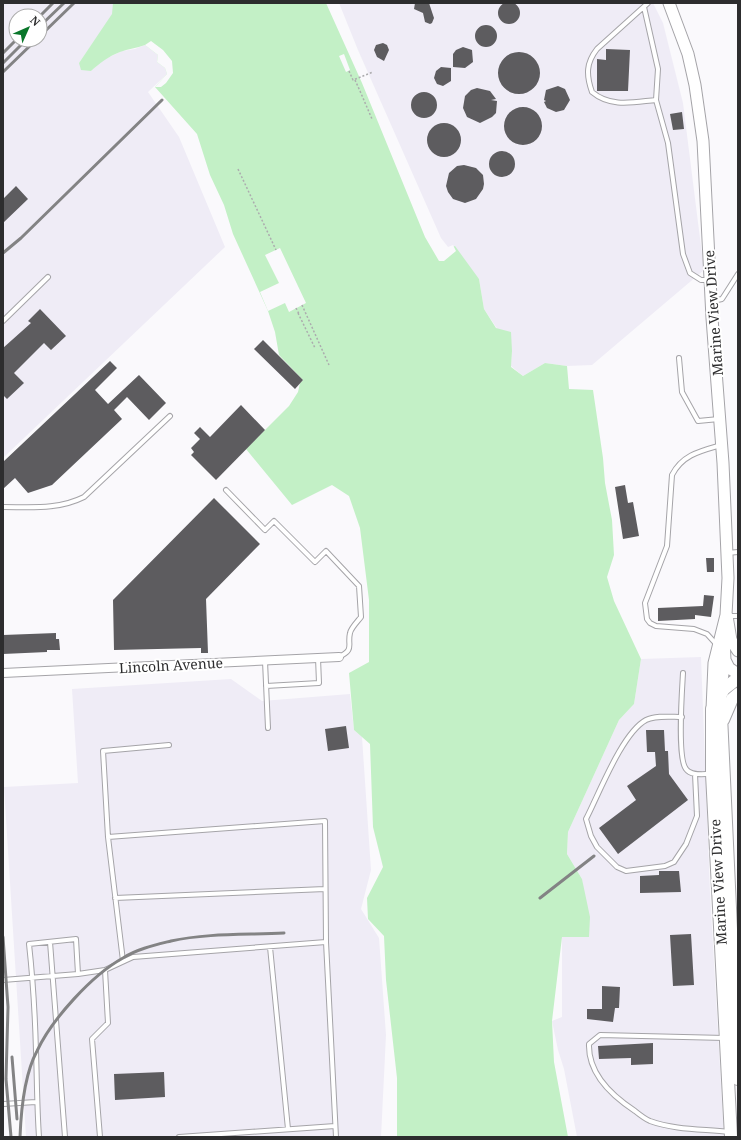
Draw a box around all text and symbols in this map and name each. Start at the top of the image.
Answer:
north arrow [8,8,48,48]
text: N [27,12,44,29]
street label: Marine View Drive [699,249,727,377]
street label: Lincoln Avenue [118,653,224,677]
street label: Marine View Drive [705,818,731,946]

